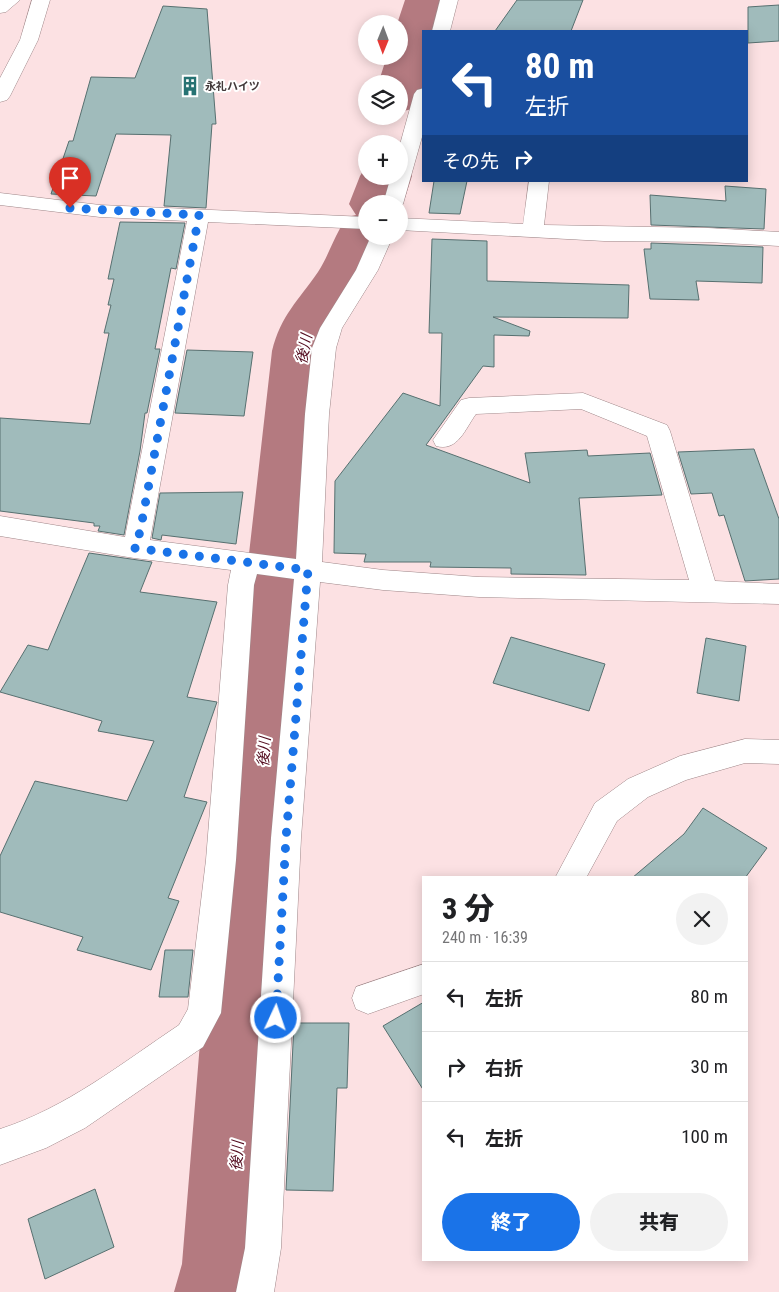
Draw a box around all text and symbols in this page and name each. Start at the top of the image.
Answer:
north arrow [358,15,408,65]
map controls [358,15,408,245]
text: 80 m [525,46,594,87]
icon: left [442,50,507,115]
building icon: 永礼ハイツ [179,75,201,97]
button: layers [358,75,408,125]
place label: 永礼ハイツ [205,80,260,93]
text: 左折 [525,94,569,119]
button: + [358,135,408,185]
icon: right [509,145,537,173]
text: その先 [442,150,499,173]
pin [49,157,91,208]
icon: arrive [56,164,84,192]
button: − [358,195,408,245]
water label: 後川 [292,331,316,365]
water label: 後川 [254,734,274,768]
text: 3 分 [442,891,494,926]
button: close [676,893,728,945]
text: 240 m · 16:39 [442,928,528,947]
icon: left [442,983,470,1011]
text: 80 m [691,985,728,1008]
text: 左折 [485,987,523,1010]
position arrow [249,991,301,1043]
icon: right [442,1053,470,1081]
text: 30 m [691,1055,728,1078]
text: 右折 [485,1057,523,1080]
icon: left [442,1123,470,1151]
text: 100 m [681,1125,728,1148]
text: 左折 [485,1127,523,1150]
water label: 後川 [227,1138,247,1172]
button: 終了 [442,1193,580,1251]
button: 共有 [590,1193,728,1251]

